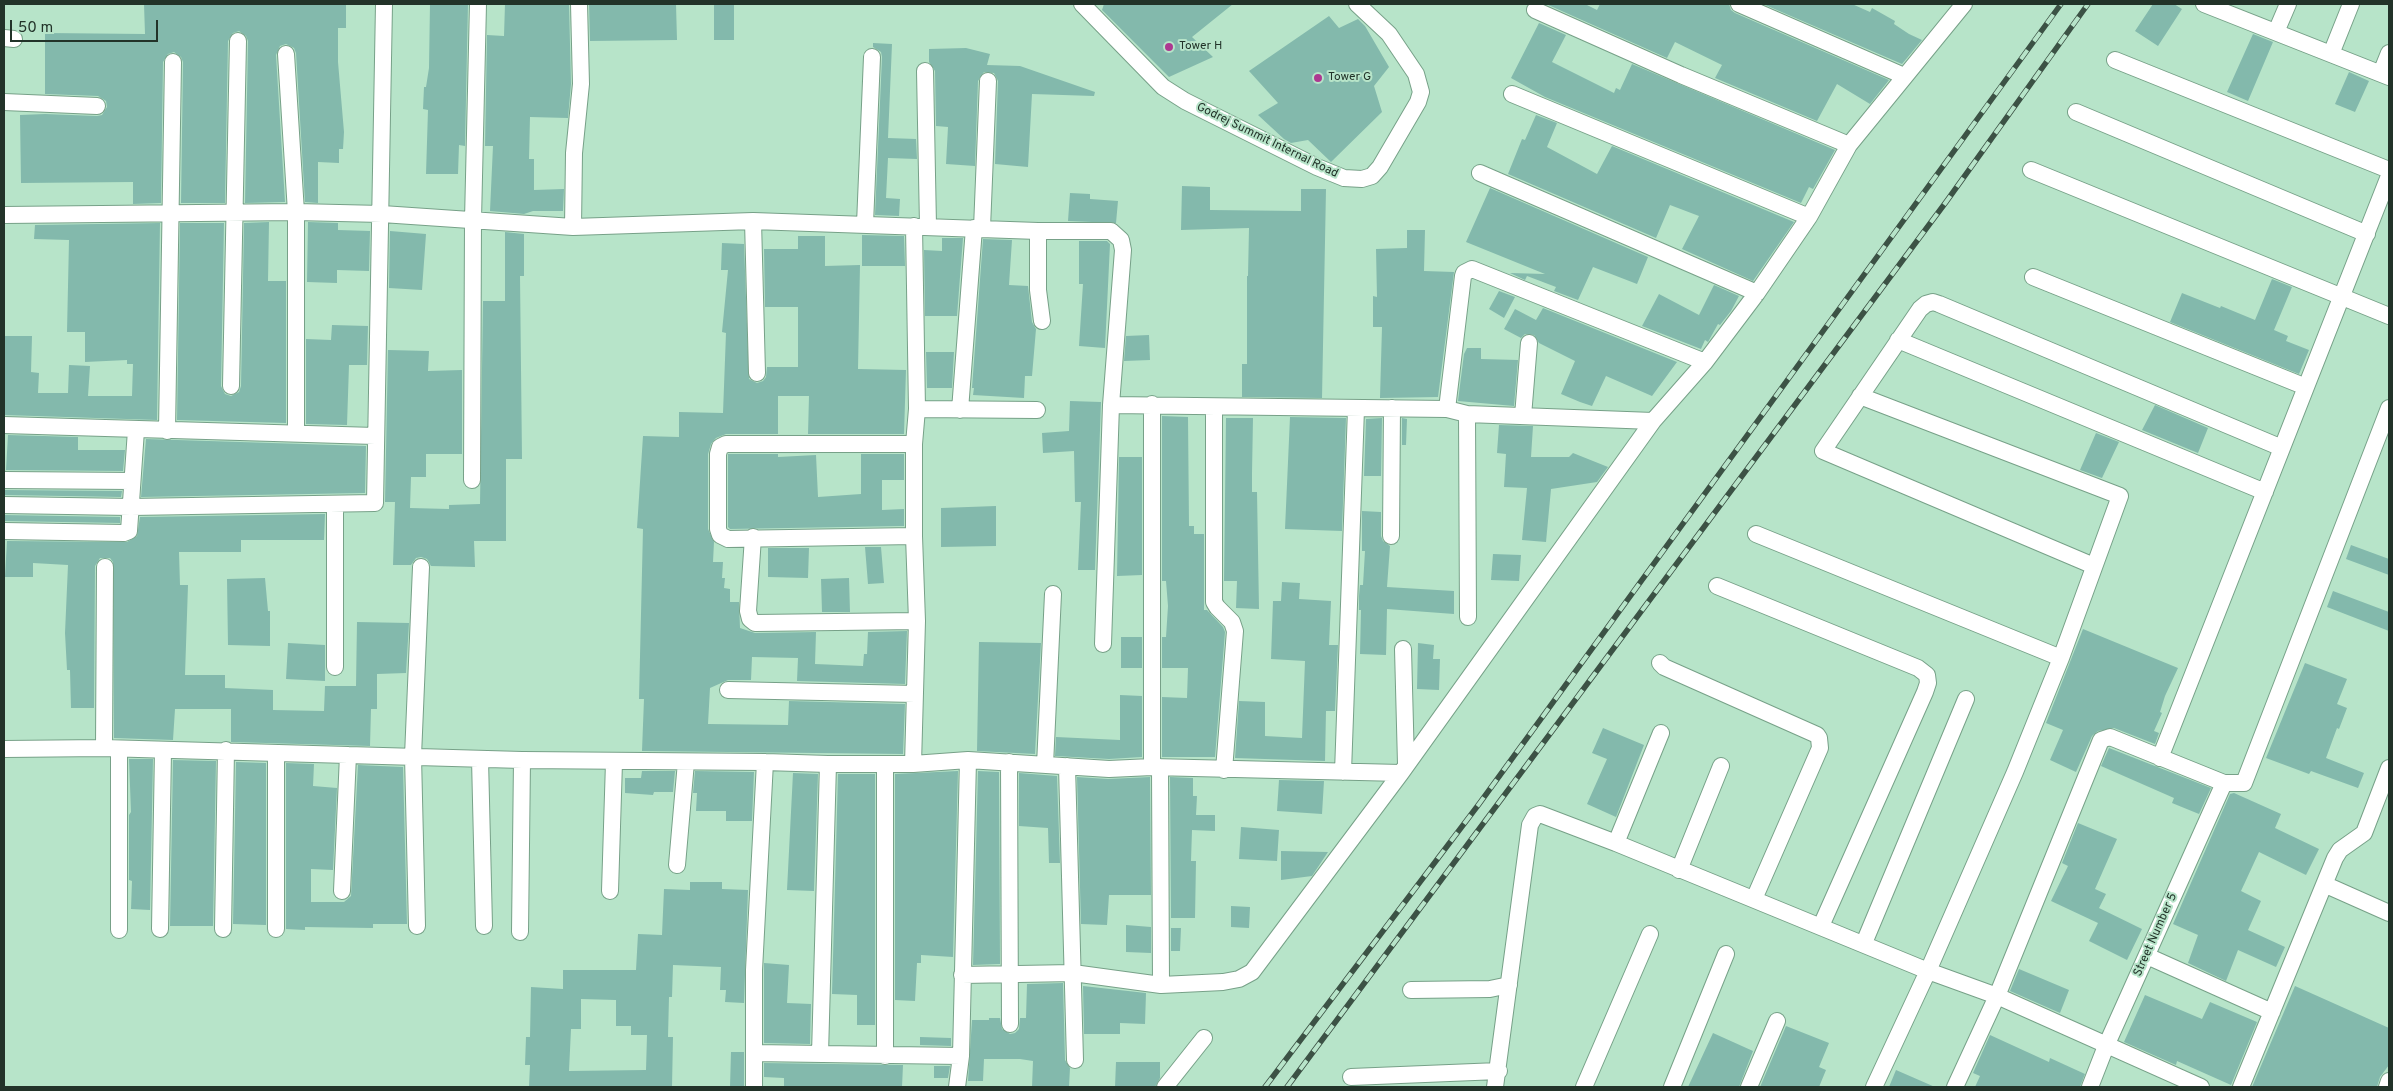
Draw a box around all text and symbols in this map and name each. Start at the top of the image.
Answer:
scale bar [12,10,160,42]
text: 50 m [18,19,53,38]
place label: Tower H [1179,40,1222,54]
marker: Tower H [1163,41,1175,53]
place label: Tower G [1328,71,1371,85]
marker: Tower G [1312,72,1324,84]
street label: Godrej Summit Internal Road [1194,100,1340,182]
street label: Street Number 5 [2131,891,2181,979]

